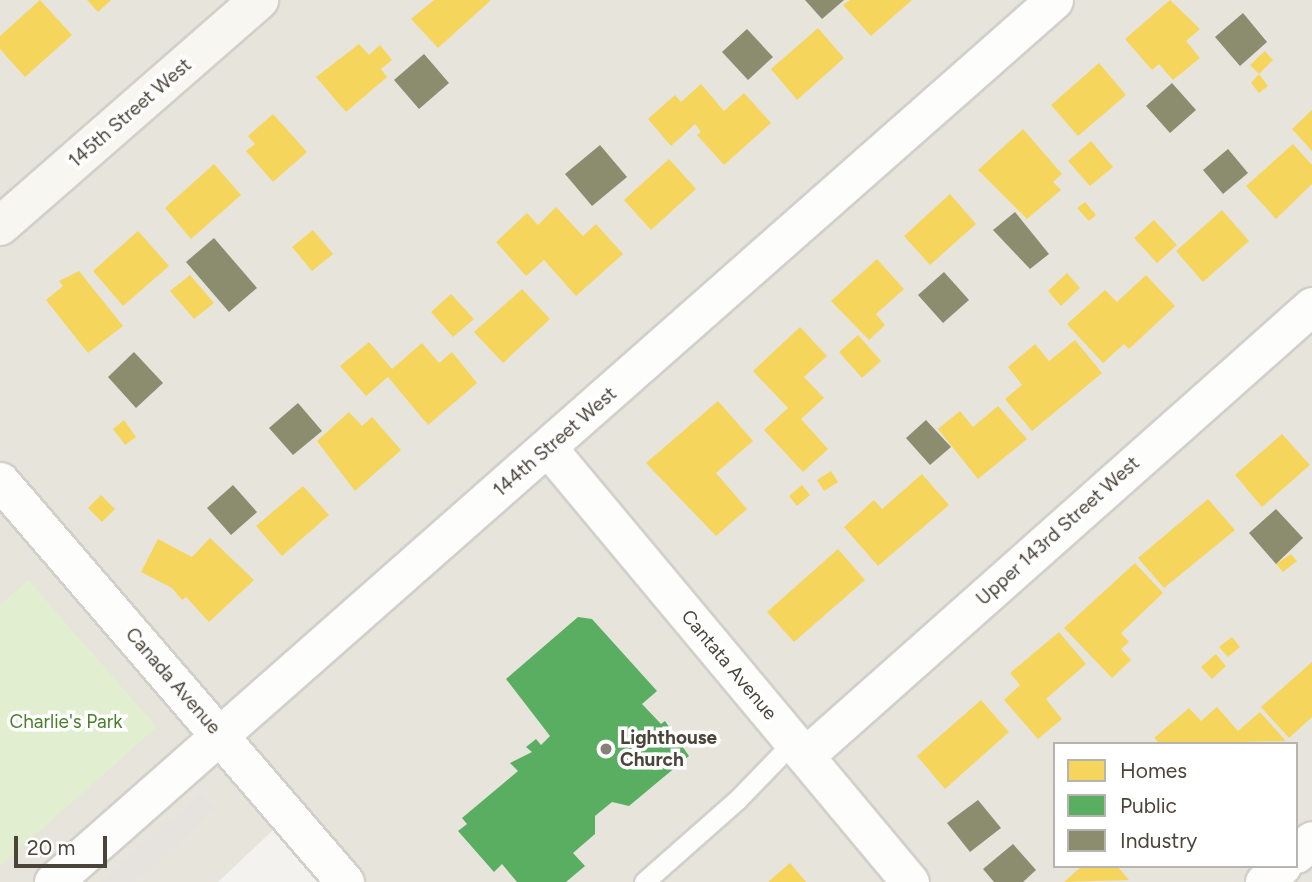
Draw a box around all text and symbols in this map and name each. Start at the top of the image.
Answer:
street label: 145th Street West [64,54,196,172]
street label: 144th Street West [489,382,621,502]
street label: Upper 143rd Street West [972,452,1144,610]
street label: Cantata Avenue [676,605,782,725]
street label: Canada Avenue [121,623,225,739]
park label: Charlie's Park [10,711,122,733]
place label: Lighthouse Church [620,727,717,771]
marker: Lighthouse Church [598,741,614,757]
legend [1053,742,1298,868]
text: Homes [1120,758,1187,783]
text: Public [1120,793,1177,818]
scale bar [18,822,110,866]
text: Industry [1120,828,1197,853]
text: 20 m [27,835,75,860]

